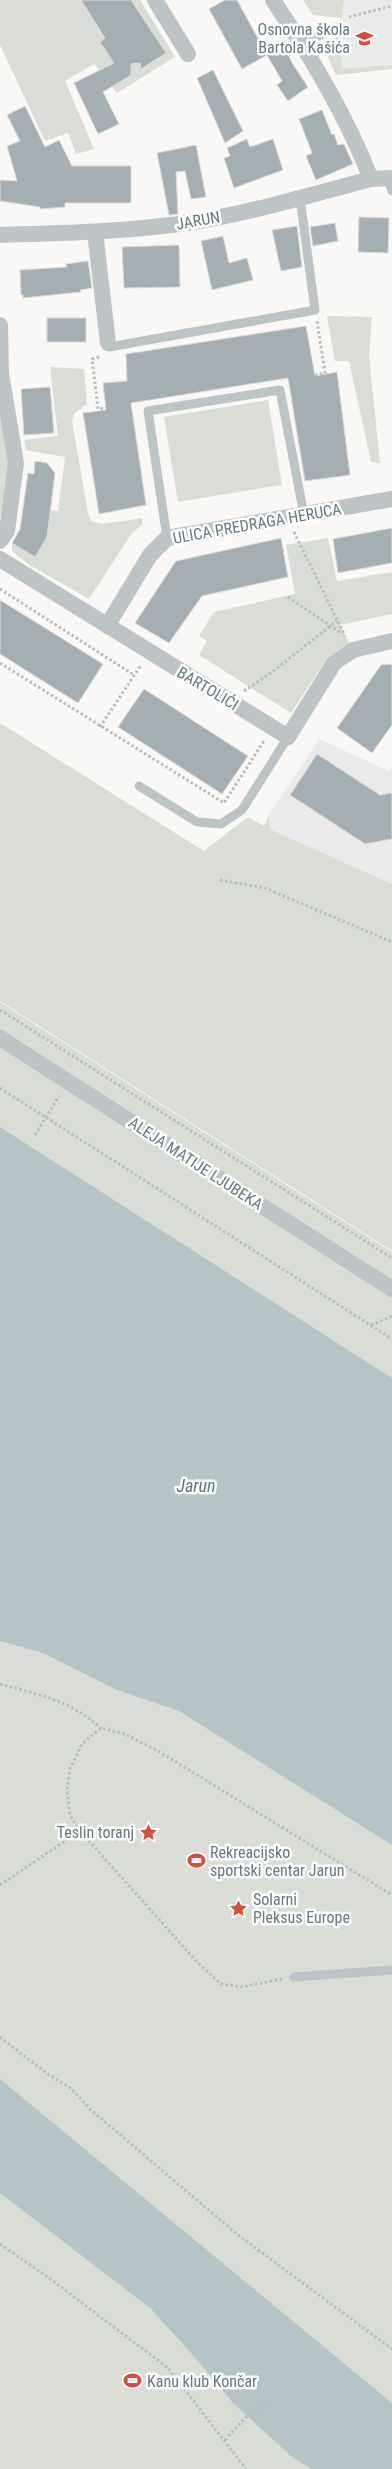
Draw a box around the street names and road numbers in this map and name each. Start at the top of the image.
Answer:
street label: JARUN [175,207,221,234]
street label: ULICA PREDRAGA HERUCA [171,499,343,548]
street label: BARTOLIĆI [174,662,242,714]
street label: ALEJA MATIJE LJUBEKA [125,1113,266,1214]

